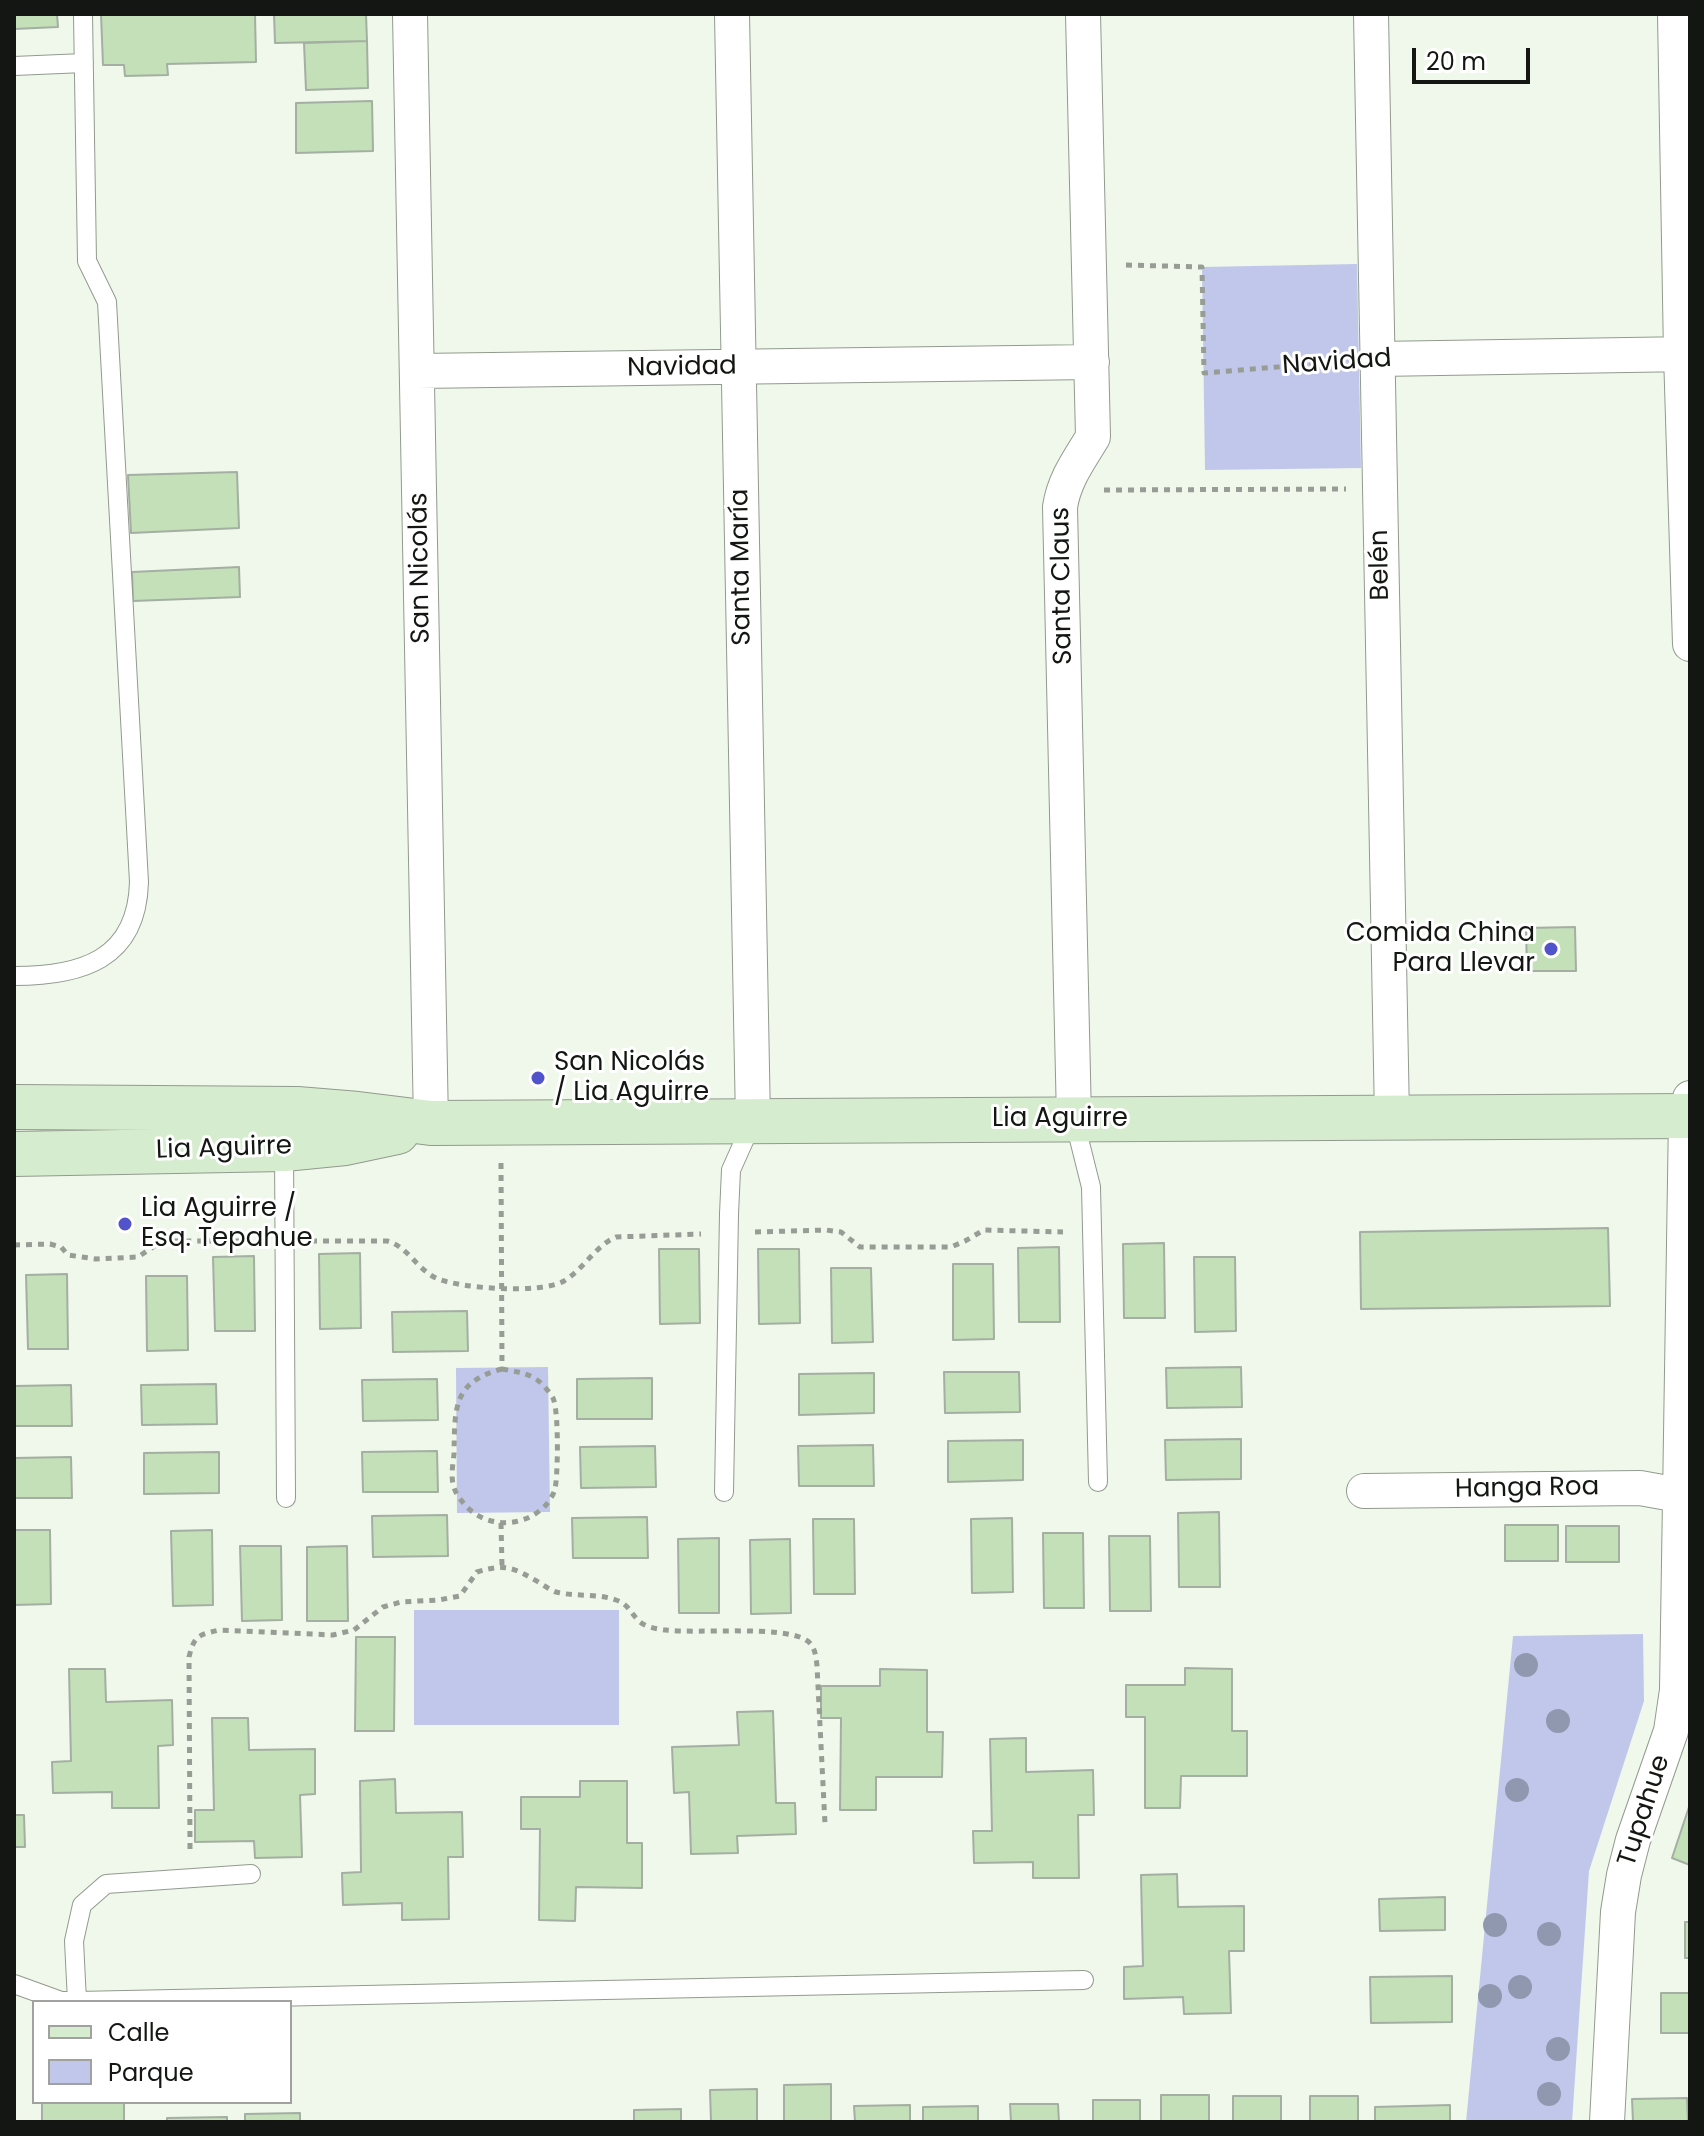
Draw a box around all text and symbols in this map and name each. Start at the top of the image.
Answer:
scale bar [1416,32,1534,82]
text: 20 m [1426,45,1486,78]
street label: Navidad [1281,344,1393,382]
street label: Navidad [627,351,737,385]
street label: Santa María [725,488,759,646]
street label: San Nicolás [404,492,438,644]
street label: Santa Claus [1046,507,1080,665]
street label: Belén [1365,529,1397,601]
place label: Comida China Para Llevar [1346,918,1535,980]
marker: Comida China Para Llevar [1542,940,1560,958]
place label: San Nicolás / Lia Aguirre [554,1047,709,1108]
marker: San Nicolás / Lia Aguirre [529,1069,547,1087]
street label: Lia Aguirre [992,1103,1128,1135]
street label: Lia Aguirre [156,1131,292,1167]
place label: Lia Aguirre / Esq. Tepahue [141,1193,313,1254]
marker: Lia Aguirre / Esq. Tepahue [116,1215,134,1233]
street label: Hanga Roa [1455,1472,1599,1506]
street label: Tupahue [1612,1751,1678,1871]
legend [32,2000,292,2104]
text: Calle [108,2016,169,2049]
text: Parque [108,2056,194,2089]

